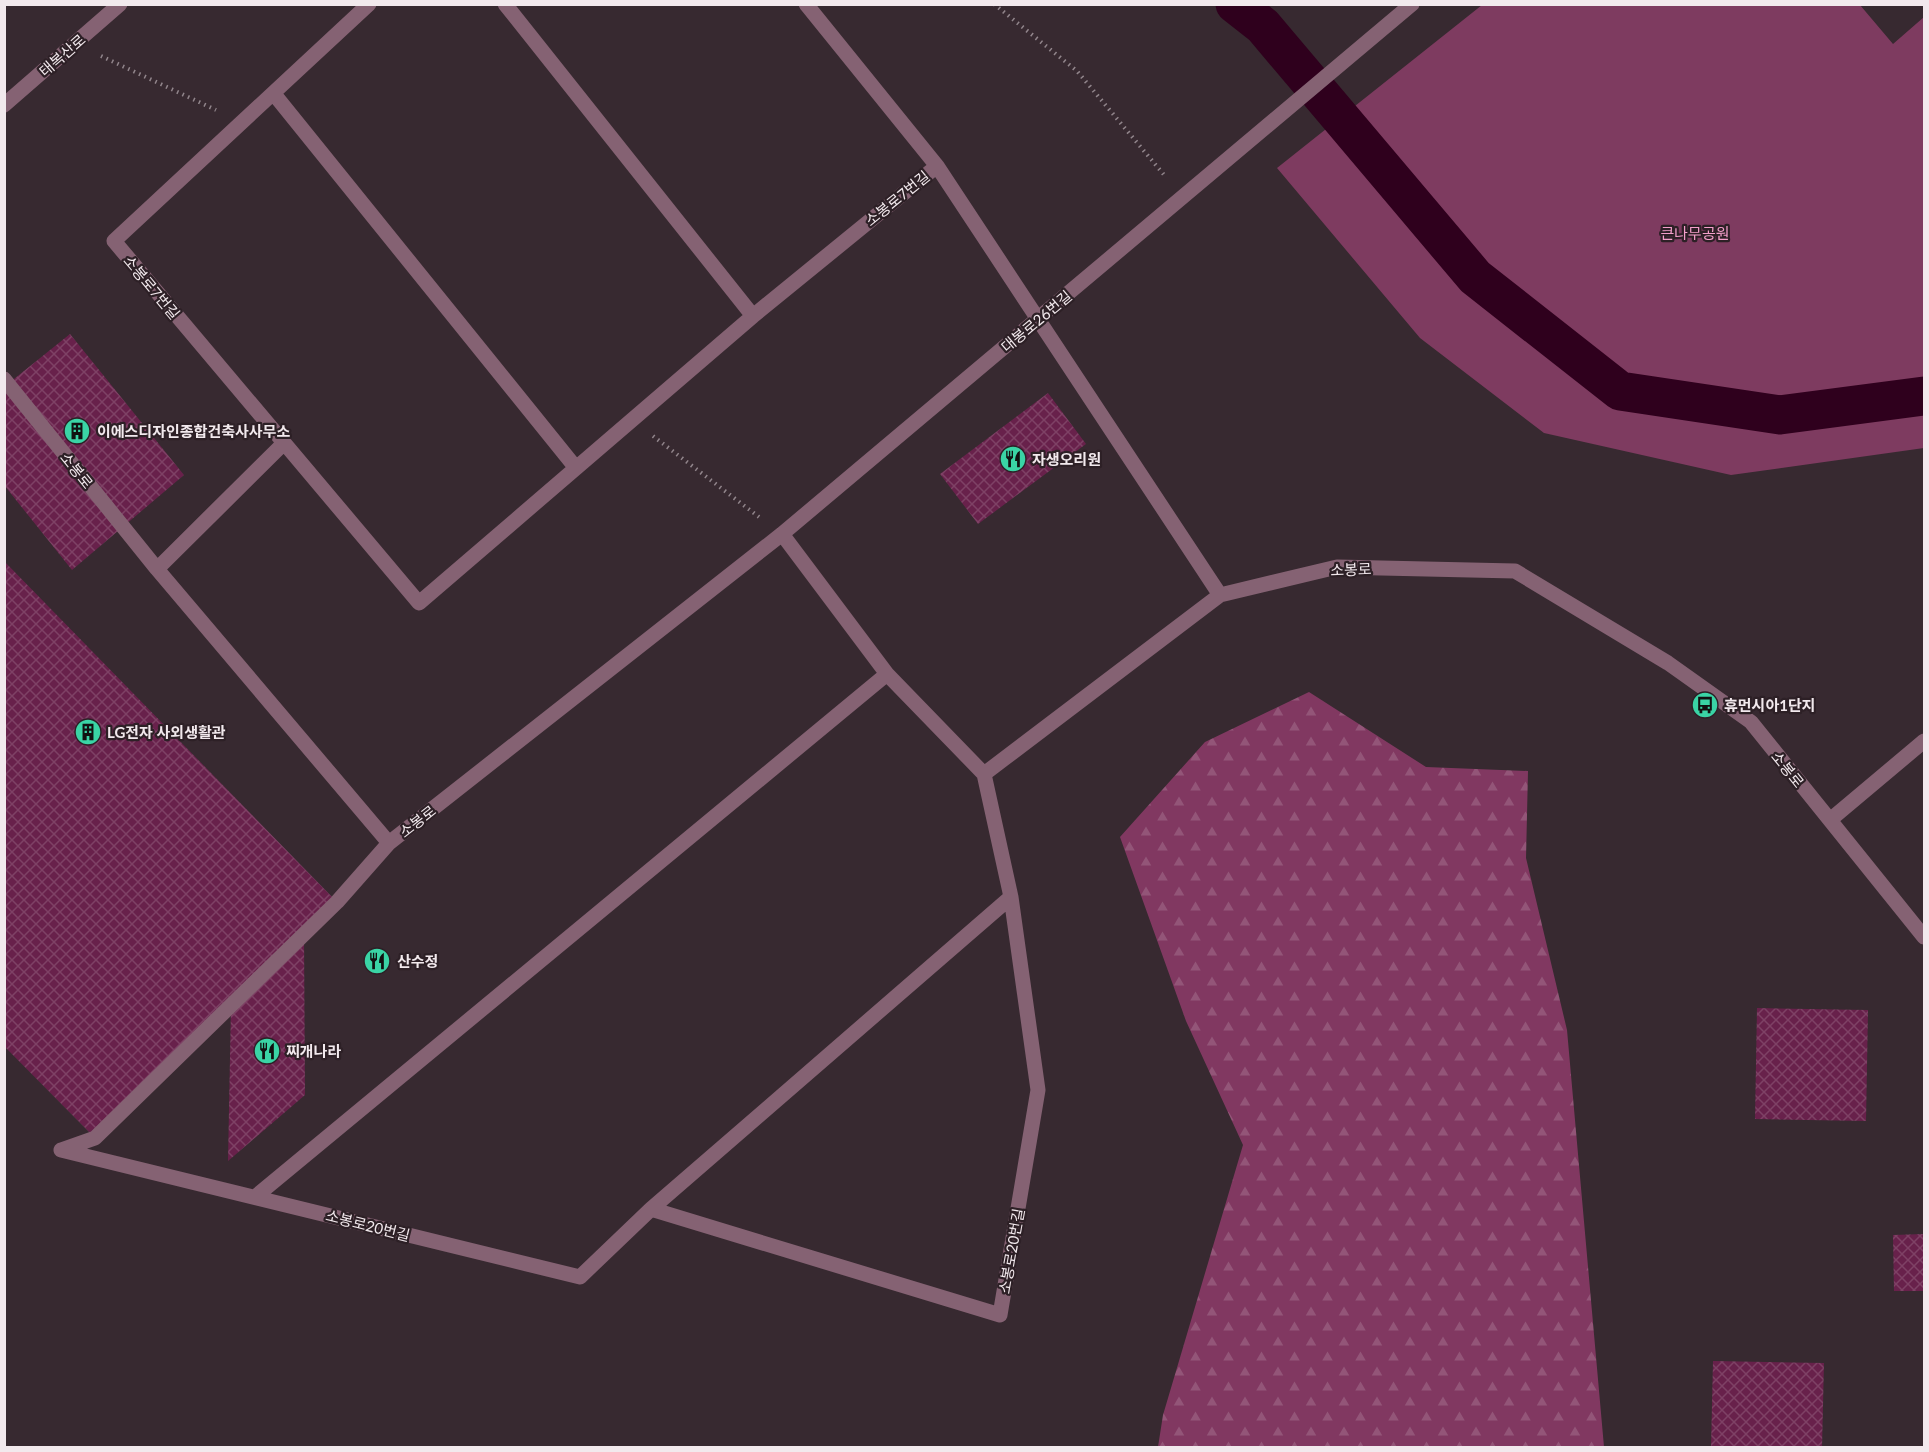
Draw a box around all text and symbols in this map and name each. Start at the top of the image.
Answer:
street label: 태복산로 [35,30,89,80]
street label: 소봉로7번길 [861,167,933,229]
park label: 큰나무공원 [1660,224,1730,242]
street label: 소봉로7번길 [120,251,184,323]
street label: 대봉로26번길 [997,286,1075,356]
building icon: 이에스디자인종합건축사사무소 [62,416,92,446]
place label: 이에스디자인종합건축사사무소 [97,422,290,440]
restaurant icon: 자생오리원 [998,444,1028,474]
street label: 소봉로 [57,448,97,492]
place label: 자생오리원 [1032,450,1101,468]
street label: 소봉로 [1330,559,1372,579]
bus stop icon: 휴먼시아1단지 [1690,690,1720,720]
place label: 휴먼시아1단지 [1724,696,1816,714]
building icon: LG전자 사외생활관 [73,717,103,747]
place label: LG전자 사외생활관 [107,723,226,741]
street label: 소봉로 [1768,747,1808,791]
street label: 소봉로 [395,801,439,841]
restaurant icon: 산수정 [362,946,392,976]
place label: 산수정 [397,952,438,970]
restaurant icon: 찌개나라 [252,1036,282,1066]
place label: 찌개나라 [286,1042,341,1060]
street label: 소봉로20번길 [324,1206,412,1244]
street label: 소봉로20번길 [995,1207,1027,1295]

